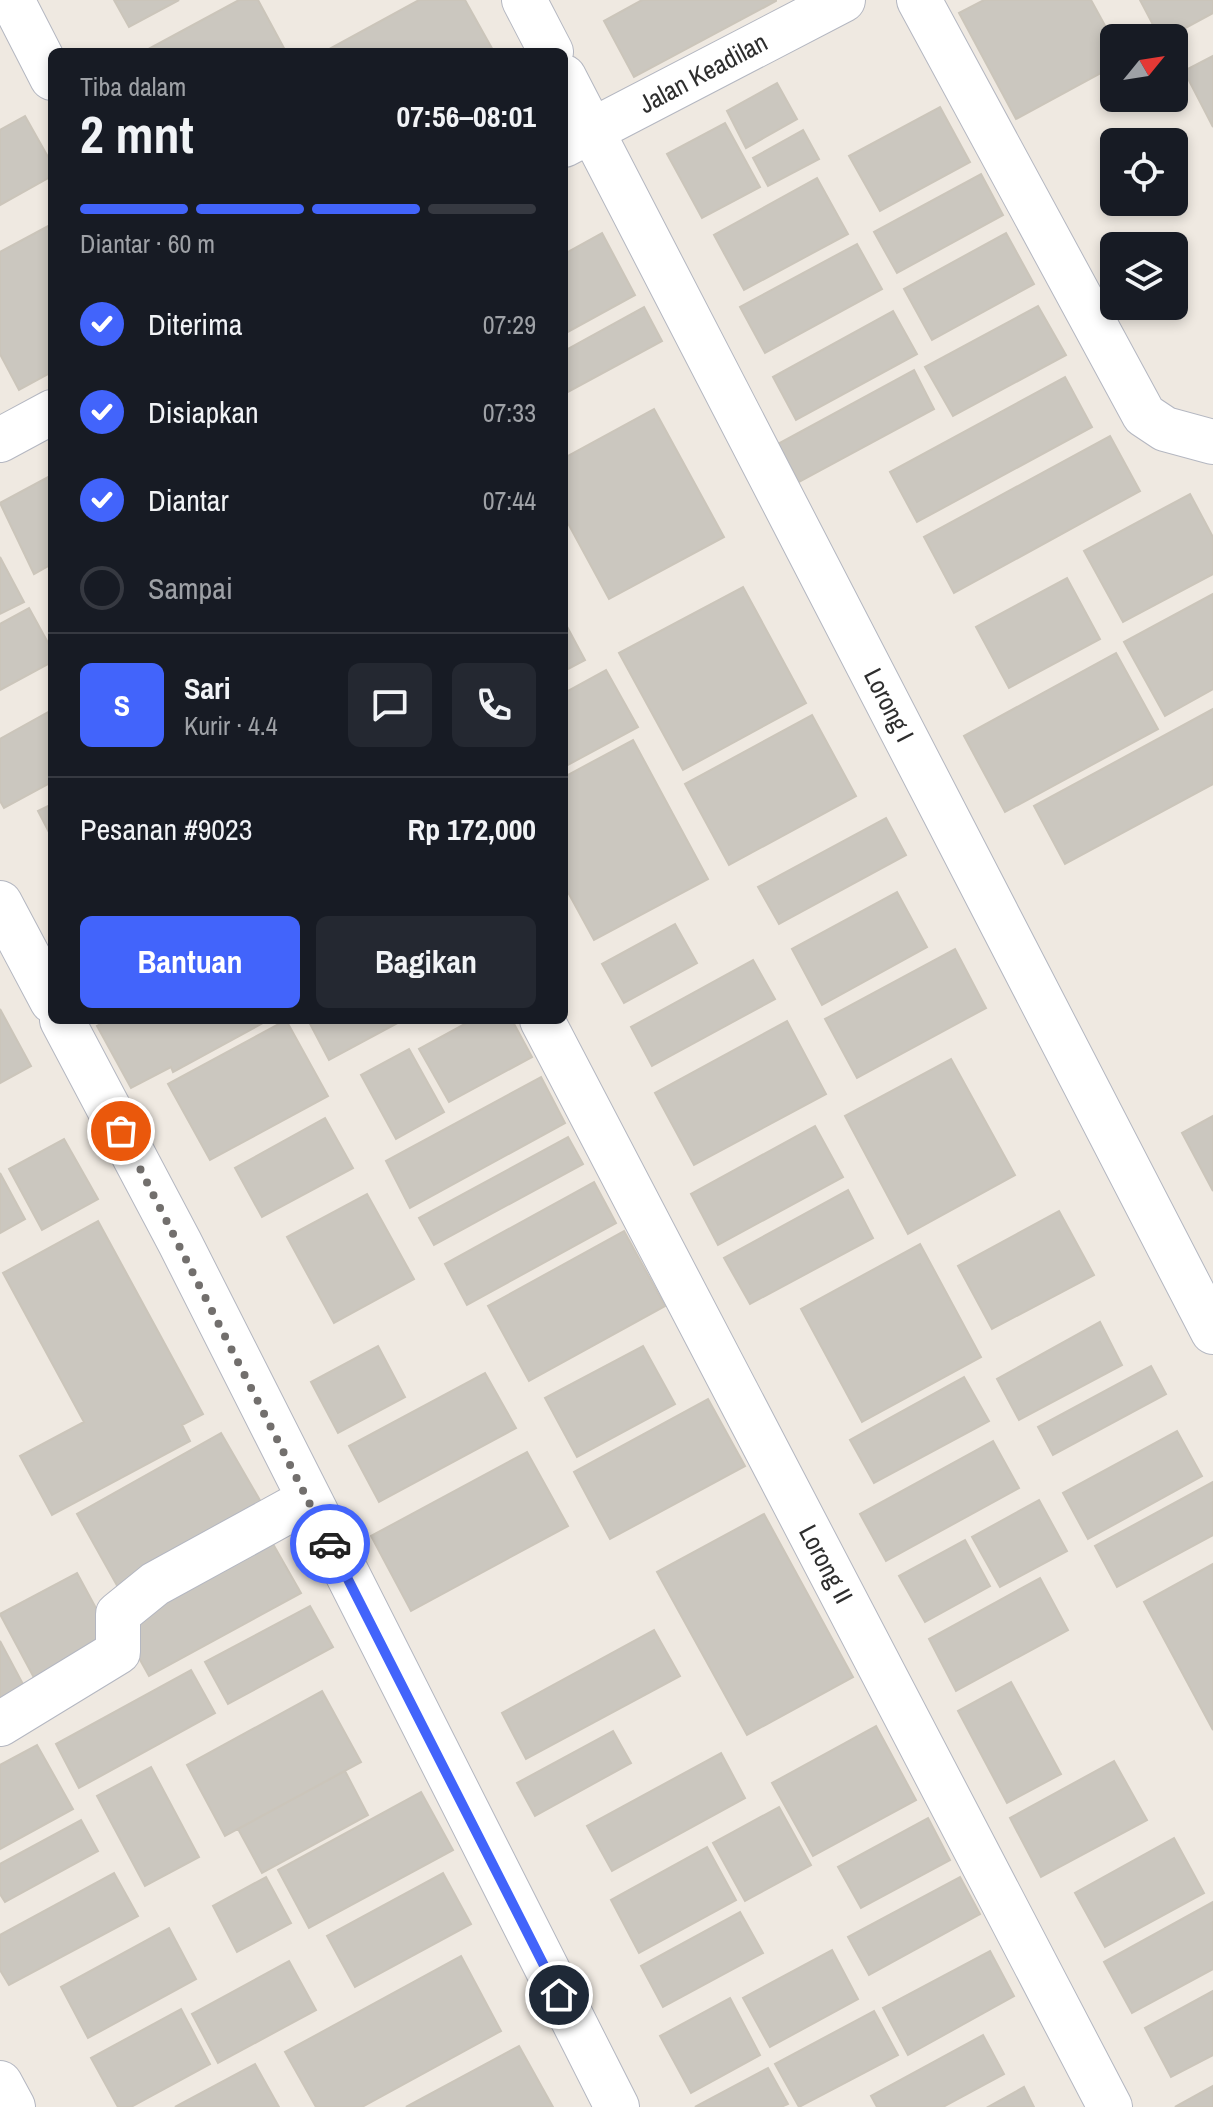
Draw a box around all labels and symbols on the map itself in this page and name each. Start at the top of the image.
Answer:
street label: Jalan Keadilan [632,24,773,121]
north arrow [1100,24,1188,112]
street label: Lorong I [856,662,923,748]
pin [87,1097,155,1165]
courier [290,1504,370,1584]
street label: Lorong II [791,1518,862,1609]
pin [525,1961,593,2029]

